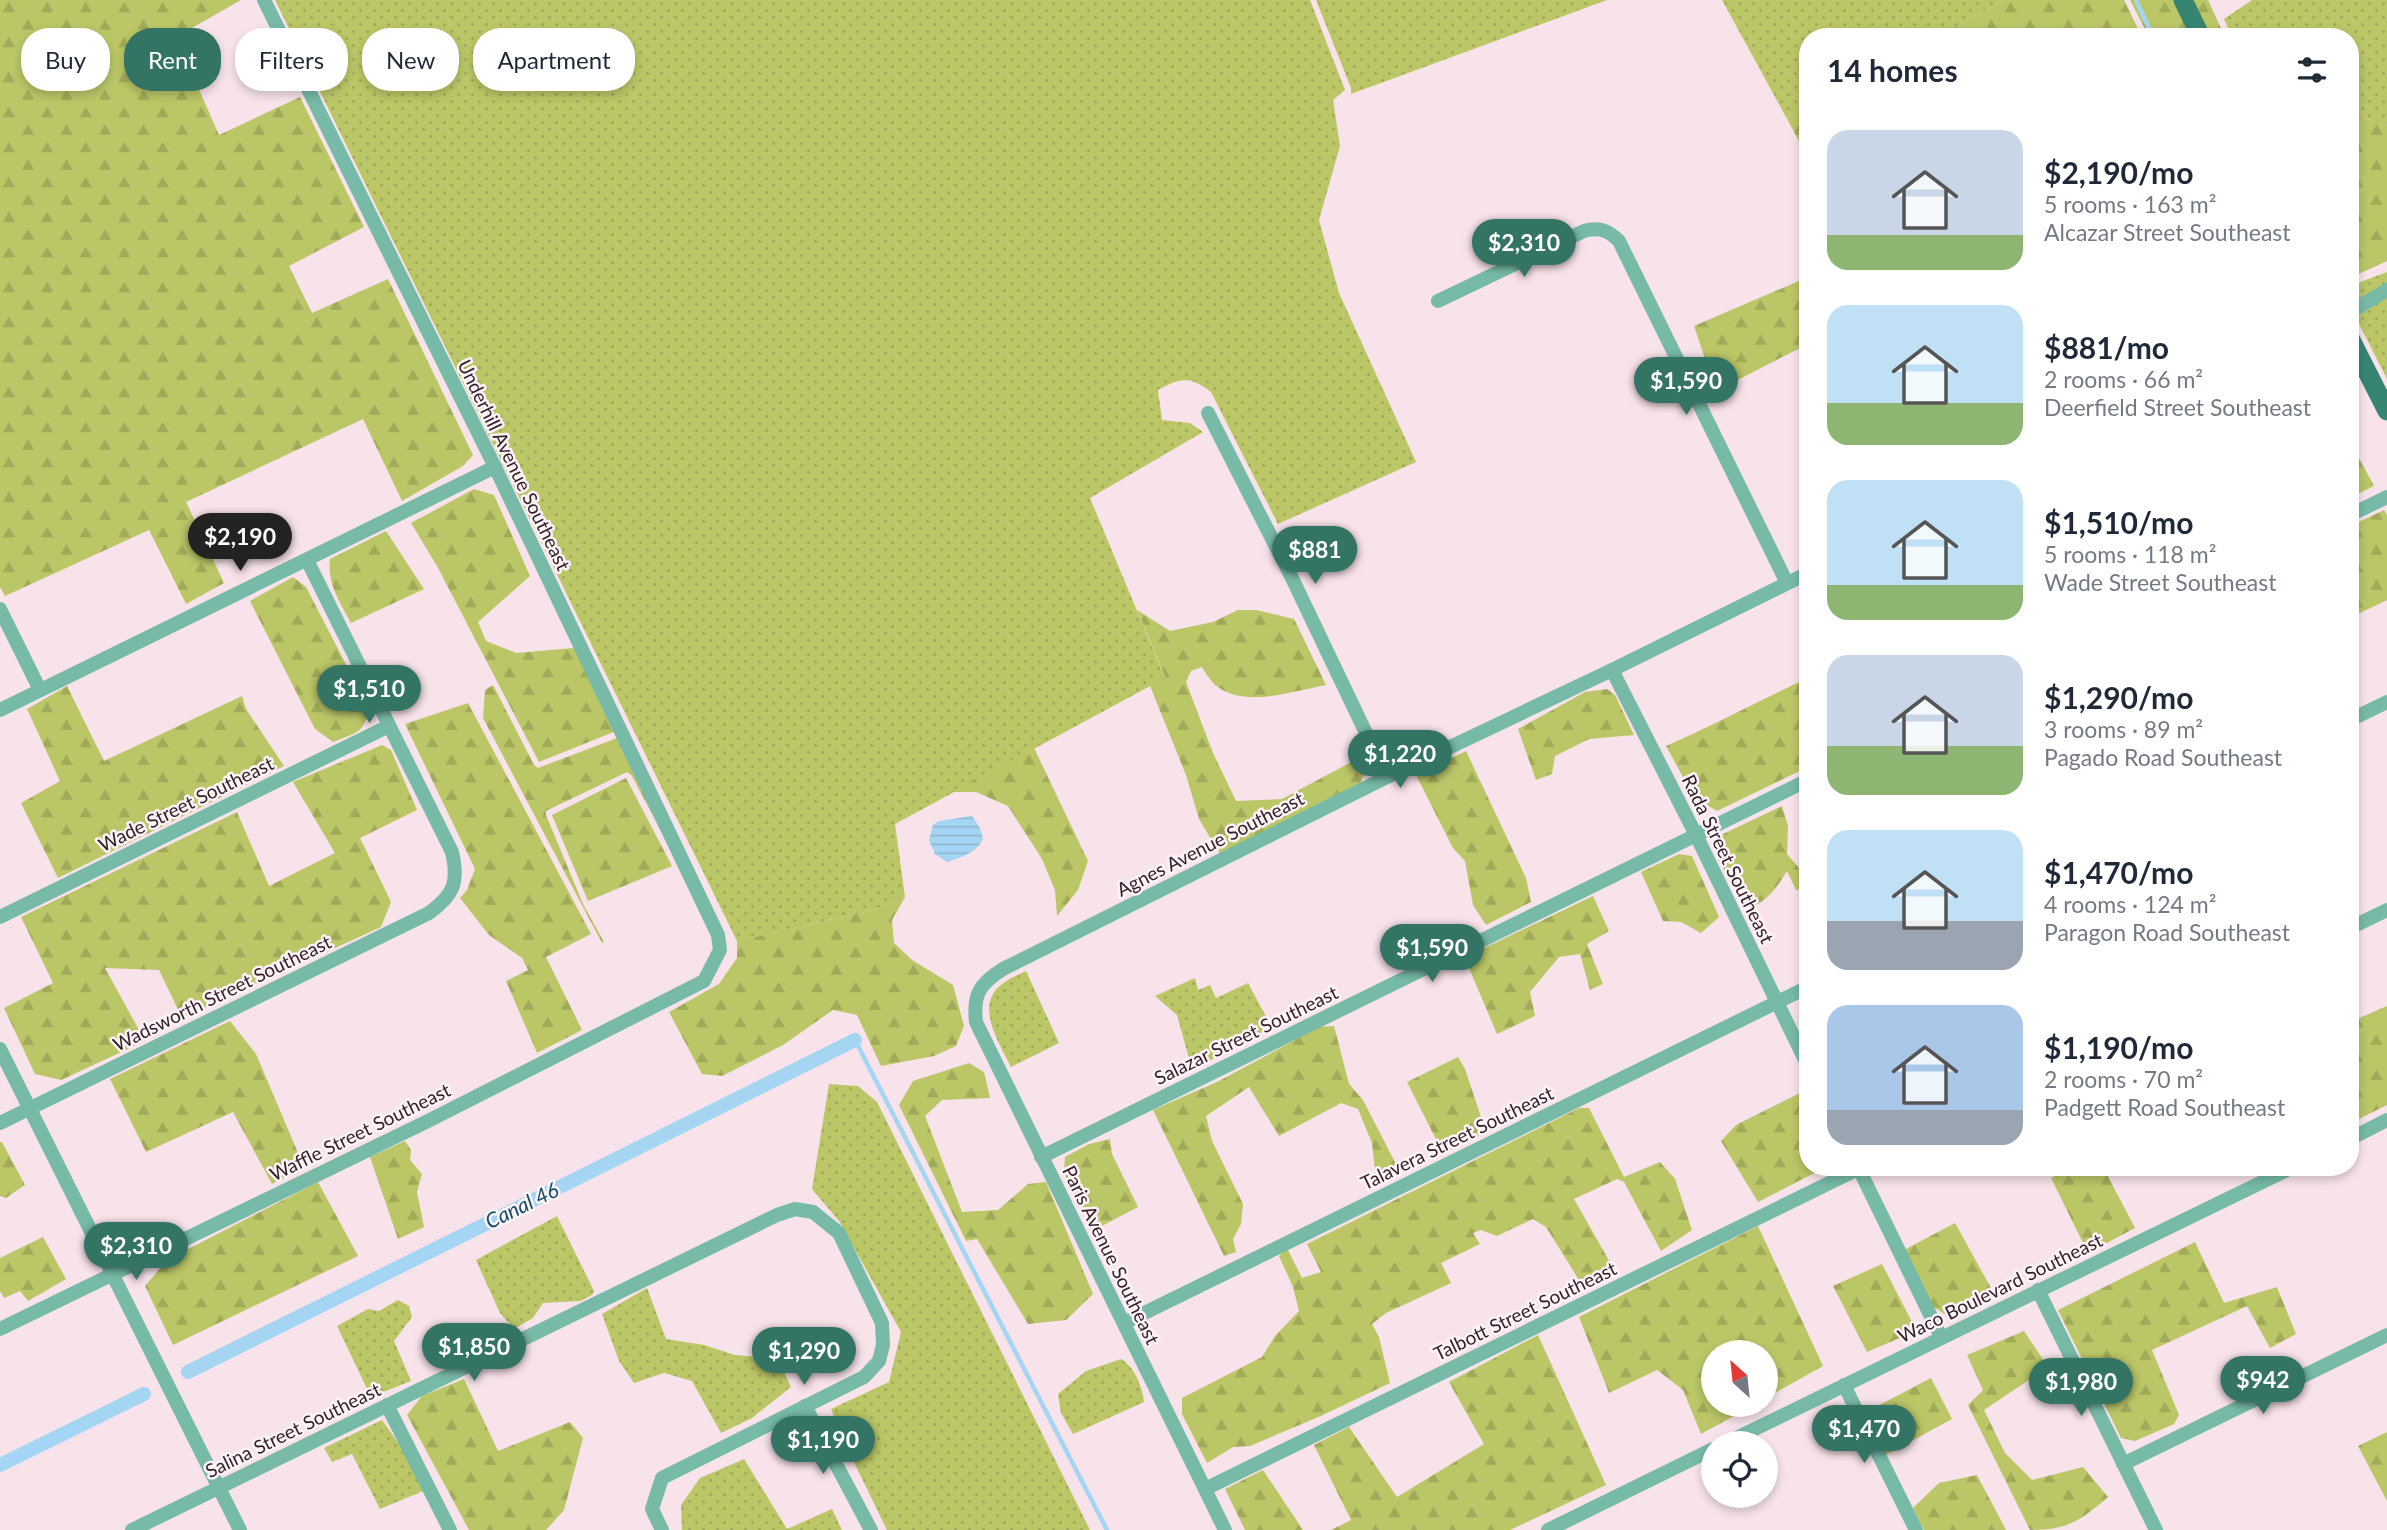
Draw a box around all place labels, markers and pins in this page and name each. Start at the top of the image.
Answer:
pin: $2,310 [1467,219,1581,279]
pin: $1,590 [1629,358,1743,417]
pin: $2,190 [183,514,297,573]
pin: $881 [1274,526,1356,586]
pin: $1,510 [312,666,426,725]
pin: $1,220 [1343,730,1457,790]
pin: $1,590 [1375,925,1489,984]
pin: $2,310 [79,1222,193,1282]
pin: $1,850 [417,1324,531,1383]
pin: $1,290 [747,1328,861,1387]
pin: $942 [2222,1356,2304,1416]
pin: $1,980 [2024,1358,2138,1418]
pin: $1,470 [1807,1406,1921,1465]
pin: $1,190 [766,1416,880,1476]

